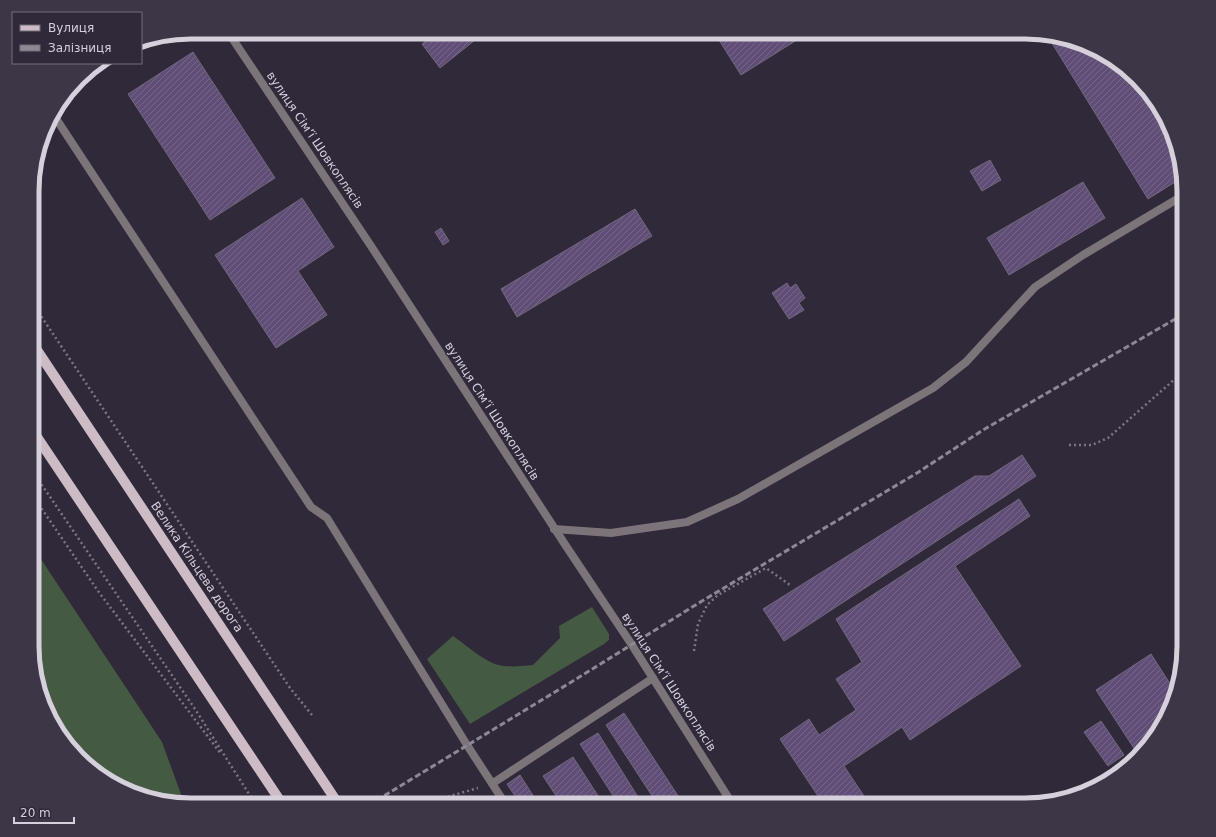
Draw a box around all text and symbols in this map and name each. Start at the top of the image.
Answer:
legend [12,12,142,64]
text: Вулиця [48,21,94,35]
text: Залізниця [48,41,111,55]
street label: вулиця Сімʼї Шовкоплясів [264,69,366,211]
street label: вулиця Сімʼї Шовкоплясів [442,339,542,483]
street label: Велика Кільцева дорога [148,499,246,635]
street label: вулиця Сімʼї Шовкоплясів [619,610,719,754]
scale bar [14,799,74,825]
text: 20 m [20,806,51,820]

